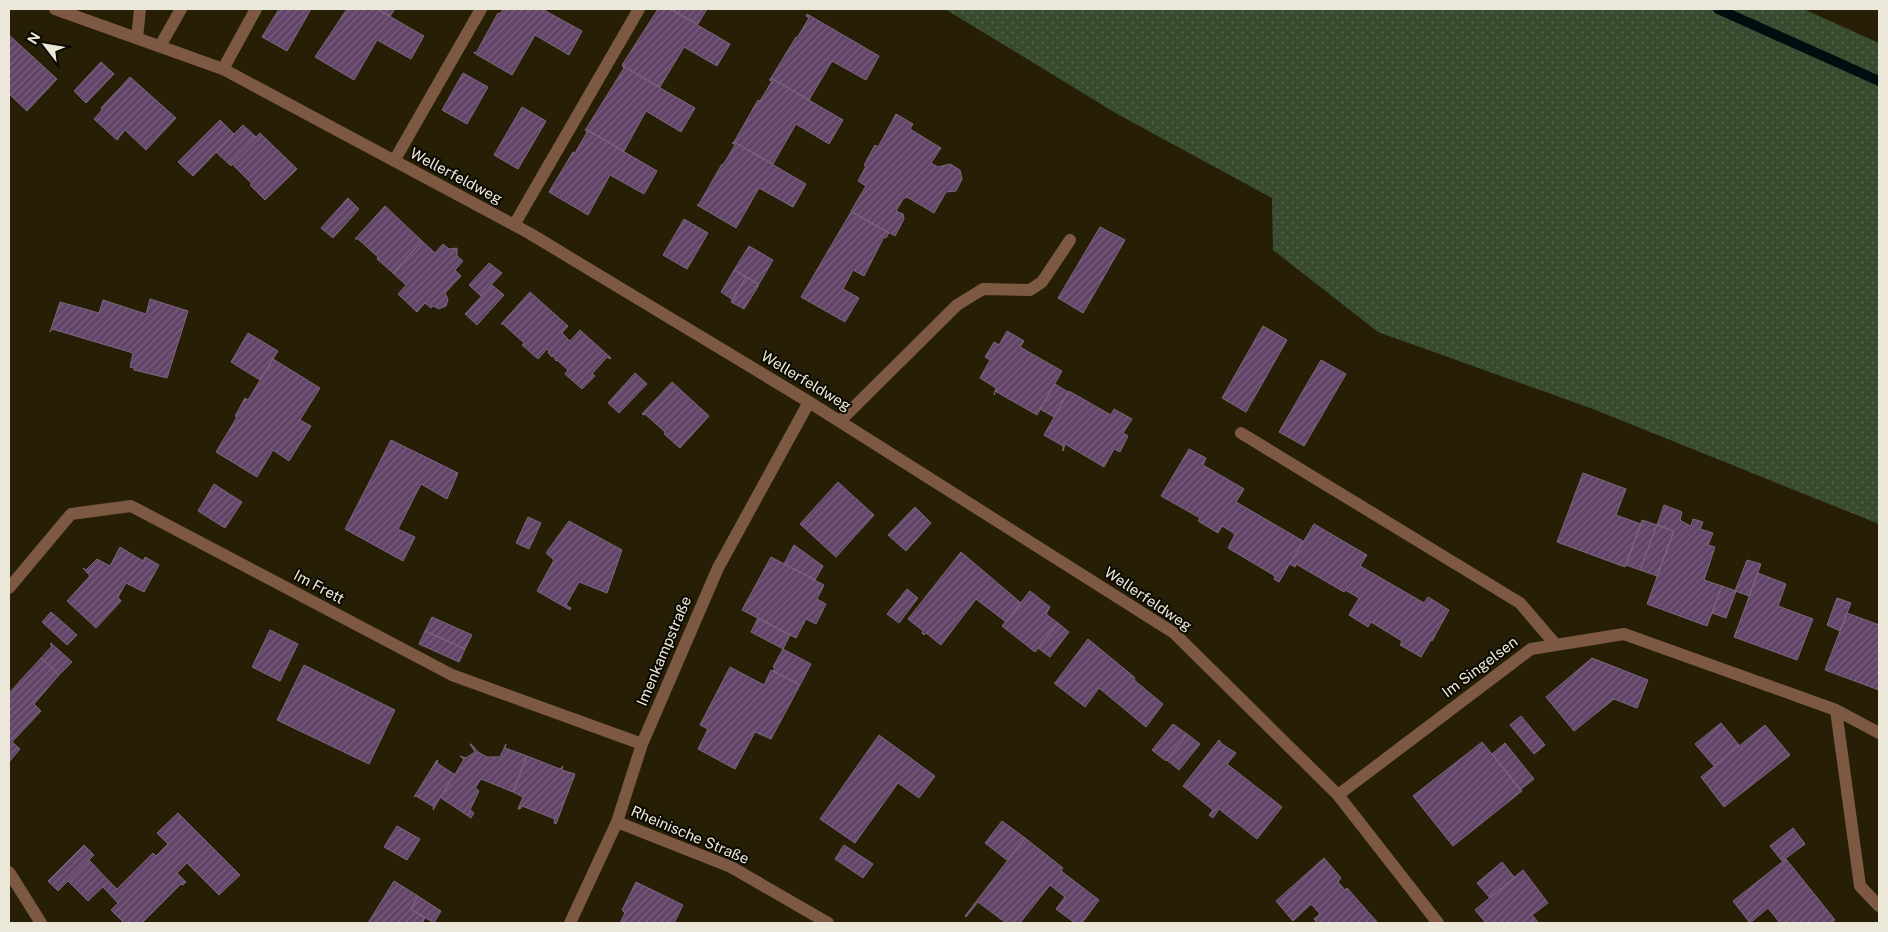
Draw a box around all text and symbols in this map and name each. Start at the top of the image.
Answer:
north arrow [20,20,70,70]
text: N [24,29,44,47]
street label: Wellerfeldweg [407,144,505,207]
street label: Wellerfeldweg [758,347,854,414]
street label: Wellerfeldweg [1101,563,1195,634]
street label: Im Frett [291,566,347,607]
street label: Imenkampstraße [633,594,694,708]
street label: Im Singelsen [1439,633,1521,700]
street label: Rheinische Straße [629,802,752,867]

